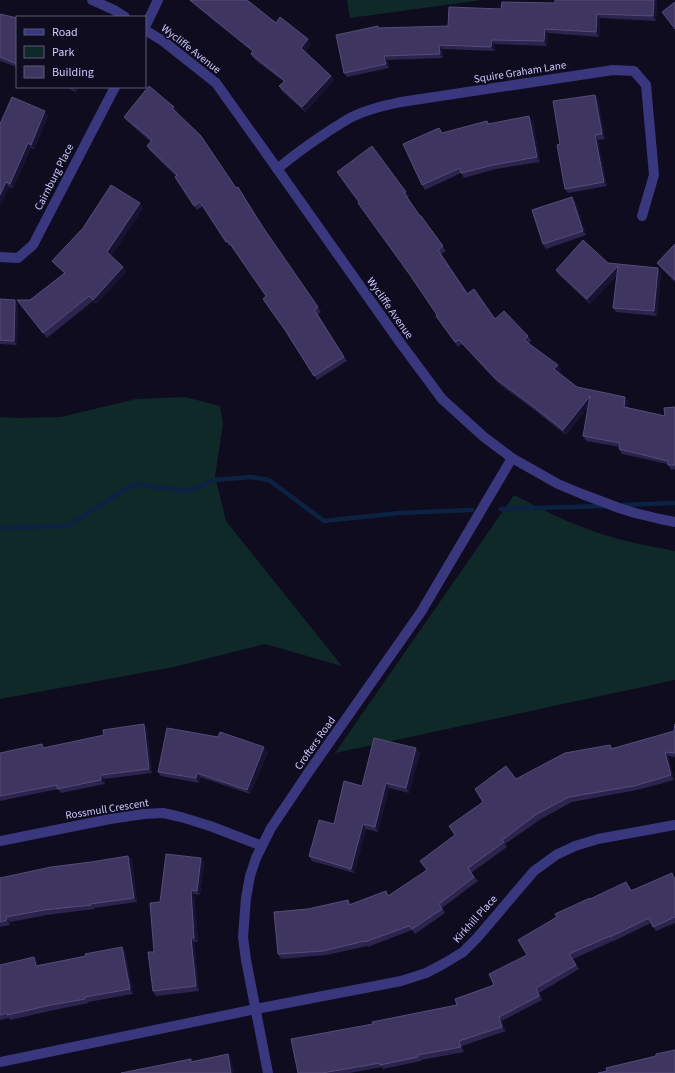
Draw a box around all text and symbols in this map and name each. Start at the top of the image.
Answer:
legend [16,16,146,88]
street label: Wycliffe Avenue [158,21,224,77]
text: Road [52,24,78,41]
text: Park [52,44,74,61]
street label: Squire Graham Lane [473,57,568,87]
text: Building [52,64,94,81]
street label: Cairnburg Place [31,141,77,213]
street label: Wycliffe Avenue [363,274,417,342]
street label: Crofters Road [291,713,339,773]
street label: Rossmull Crescent [64,795,150,823]
street label: Kirkhill Place [449,891,501,946]

